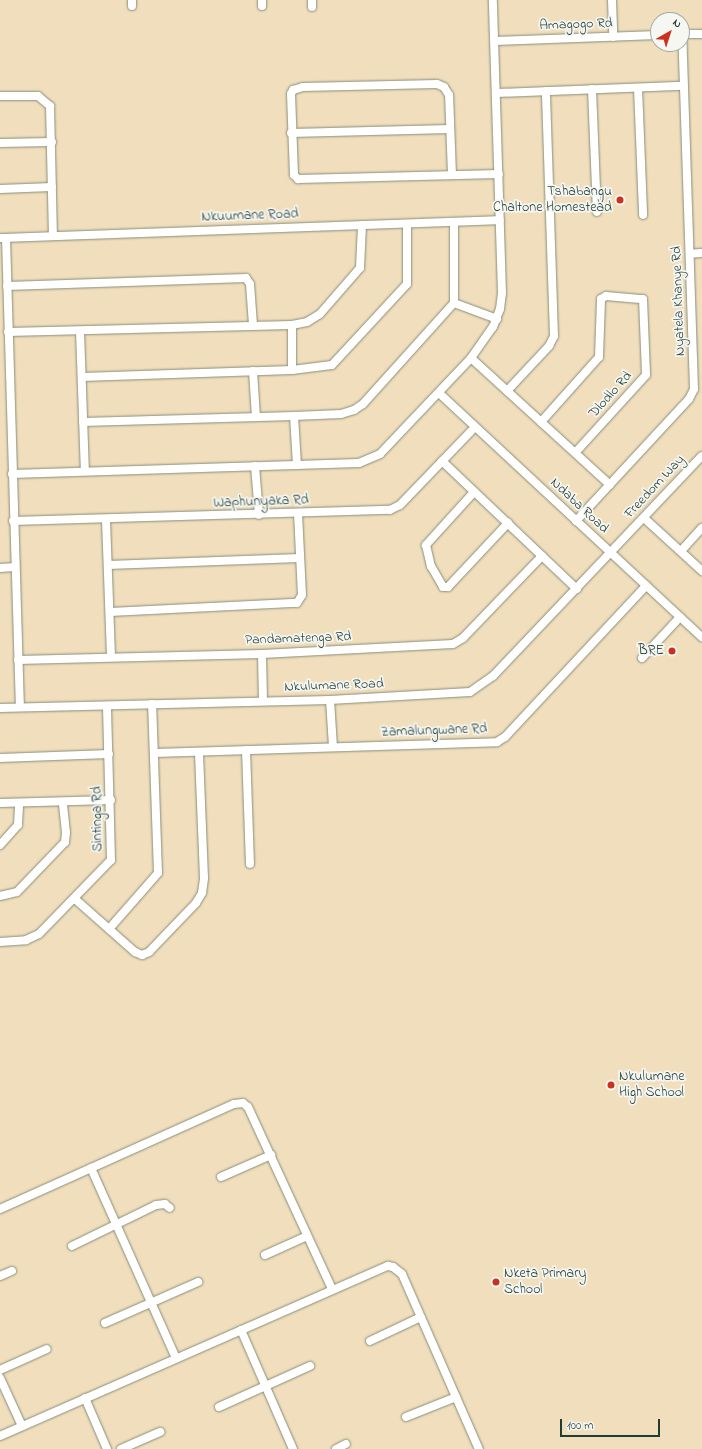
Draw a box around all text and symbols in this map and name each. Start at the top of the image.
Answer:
north arrow [650,12,690,52]
street label: Amagogo Rd [539,15,613,35]
text: N [669,15,685,32]
place label: Tshabangu Chaltone Homestead [493,184,612,216]
marker: Tshabangu Chaltone Homestead [615,195,625,205]
street label: Nkuumane Road [201,206,299,226]
street label: Nyatela Khanye Rd [669,246,689,356]
street label: Dlodlo Rd [586,368,636,422]
street label: Freedom Way [621,452,689,522]
street label: Ndaba Road [546,475,612,537]
street label: Waphunyaka Rd [213,492,309,512]
street label: Pandamatenga Rd [245,629,351,649]
place label: BRE [638,643,664,659]
marker: BRE [667,646,677,656]
street label: Nkulumane Road [284,676,384,696]
street label: Zamalungwane Rd [380,721,488,741]
street label: Sintinga Rd [89,786,107,852]
place label: Nkulumane High School [619,1069,684,1102]
marker: Nkulumane High School [606,1080,616,1090]
place label: Nketa Primary School [504,1266,586,1298]
marker: Nketa Primary School [491,1277,501,1287]
scale bar [562,1411,662,1437]
text: 100 m [567,1417,594,1435]

